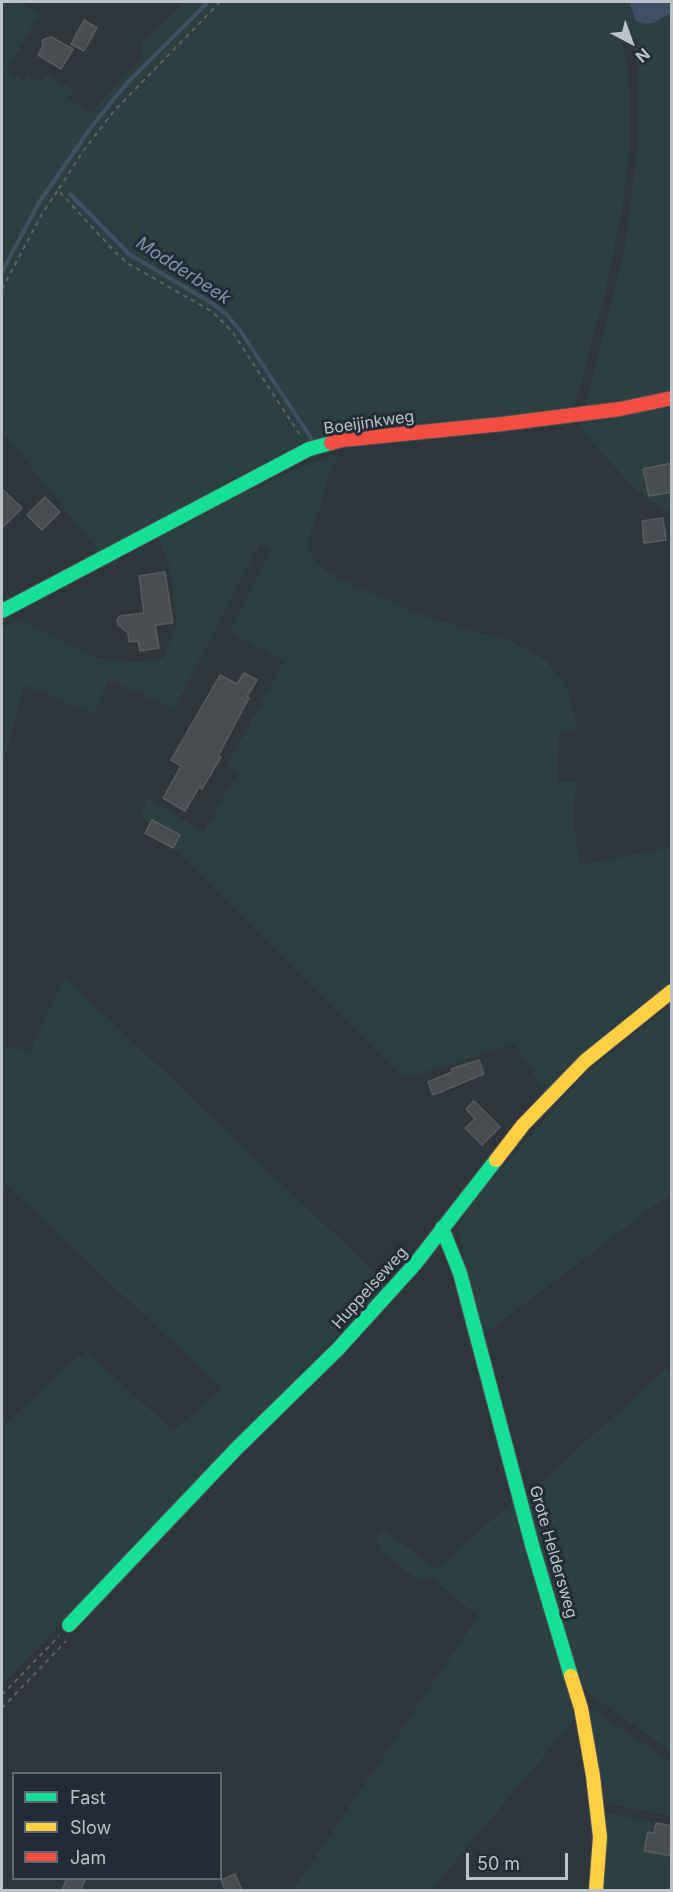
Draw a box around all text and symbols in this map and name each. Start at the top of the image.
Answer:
north arrow [601,12,661,72]
text: N [632,44,654,67]
water label: Modderbeek [132,232,234,310]
street label: Boeijinkweg [323,407,415,439]
street label: Huppelseweg [328,1243,412,1333]
street label: Grote Heldersweg [525,1484,581,1620]
legend [12,1772,222,1880]
text: Fast [70,1787,106,1808]
text: Slow [70,1817,111,1838]
scale bar [469,1841,571,1879]
text: Jam [70,1847,106,1868]
text: 50 m [477,1853,520,1874]

